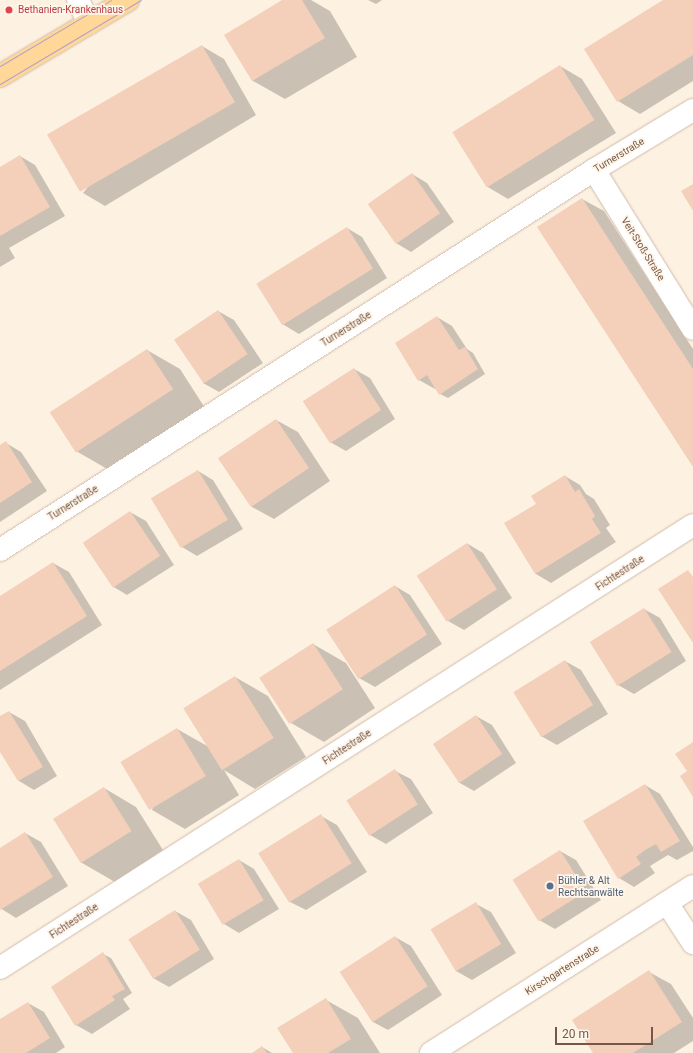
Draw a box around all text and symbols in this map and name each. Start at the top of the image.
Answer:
marker: Bethanien-Krankenhaus [3,4,15,16]
place label: Bethanien-Krankenhaus [18,4,123,16]
street label: Turnerstraße [592,135,646,175]
street label: Veit-Stoß-Straße [619,215,667,283]
street label: Turnerstraße [319,309,373,349]
street label: Turnerstraße [46,483,100,523]
street label: Fichtestraße [593,553,647,593]
street label: Fichtestraße [320,727,374,767]
place label: Bühler & Alt Rechtsanwälte [558,874,624,898]
marker: Bühler & Alt Rechtsanwälte [545,881,555,891]
street label: Fichtestraße [47,901,101,941]
street label: Kirschgartenstraße [523,942,601,998]
scale bar [557,1019,655,1045]
text: 20 m [562,1027,589,1041]

